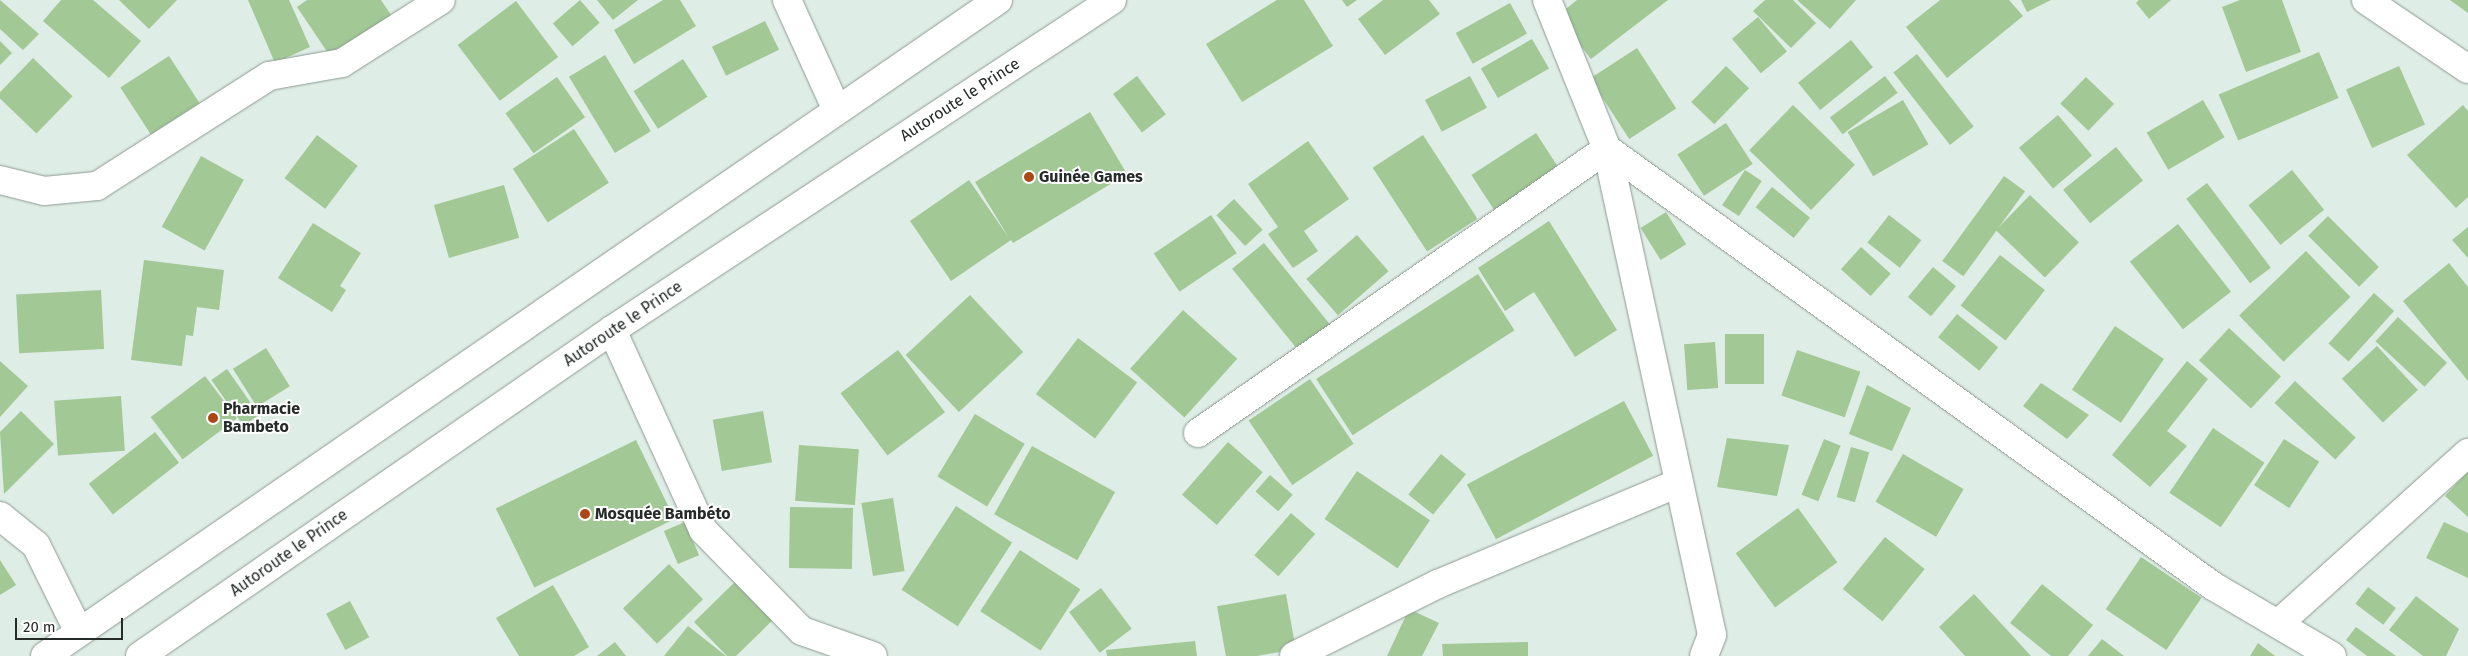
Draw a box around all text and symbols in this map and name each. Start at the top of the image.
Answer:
street label: Autoroute le Prince [897,54,1023,146]
place label: Guinée Games [1039,167,1143,187]
marker: Guinée Games [1023,171,1035,183]
street label: Autoroute le Prince [560,277,686,371]
place label: Pharmacie Bambeto [223,399,300,437]
marker: Pharmacie Bambeto [207,412,219,424]
place label: Mosquée Bambéto [595,504,731,524]
street label: Autoroute le Prince [227,505,351,601]
marker: Mosquée Bambéto [579,508,591,520]
scale bar [18,608,125,640]
text: 20 m [23,618,56,636]

